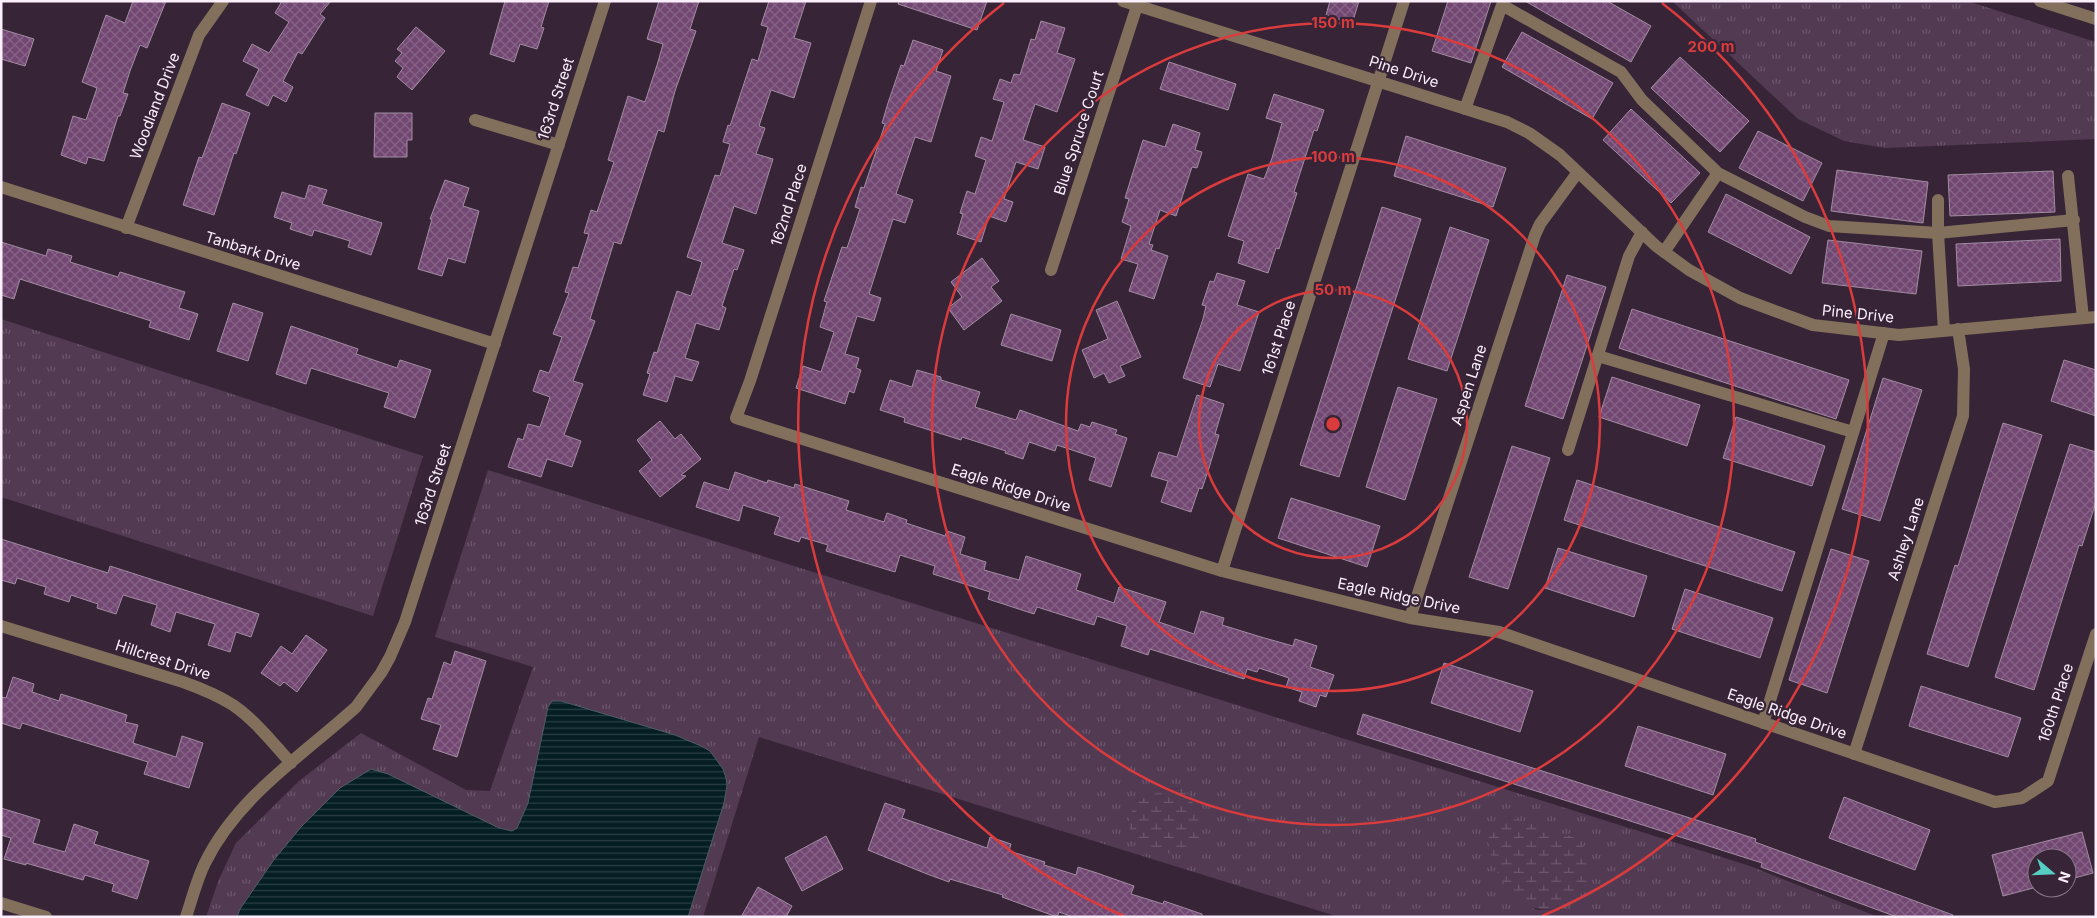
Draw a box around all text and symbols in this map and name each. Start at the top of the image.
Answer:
text: 150 m [1311,13,1355,32]
text: 200 m [1688,37,1734,56]
street label: Woodland Drive [125,50,184,162]
street label: Pine Drive [1367,51,1441,92]
street label: 163rd Street [533,55,578,143]
street label: Blue Spruce Court [1049,68,1108,197]
text: 100 m [1311,147,1355,166]
street label: 162nd Place [766,161,811,249]
street label: Tanbark Drive [203,227,303,274]
text: 50 m [1315,280,1351,299]
street label: 161st Place [1258,298,1300,378]
street label: Pine Drive [1821,300,1895,327]
street label: Aspen Lane [1447,342,1491,428]
centre of rings [1324,415,1342,433]
street label: 163rd Street [410,441,455,529]
street label: Eagle Ridge Drive [949,459,1074,516]
street label: Ashley Lane [1883,495,1928,583]
street label: Eagle Ridge Drive [1336,573,1462,618]
street label: Hillcrest Drive [113,635,213,684]
street label: 160th Place [2034,661,2077,745]
street label: Eagle Ridge Drive [1725,684,1849,743]
north arrow [2027,848,2077,898]
text: N [2055,870,2075,885]

